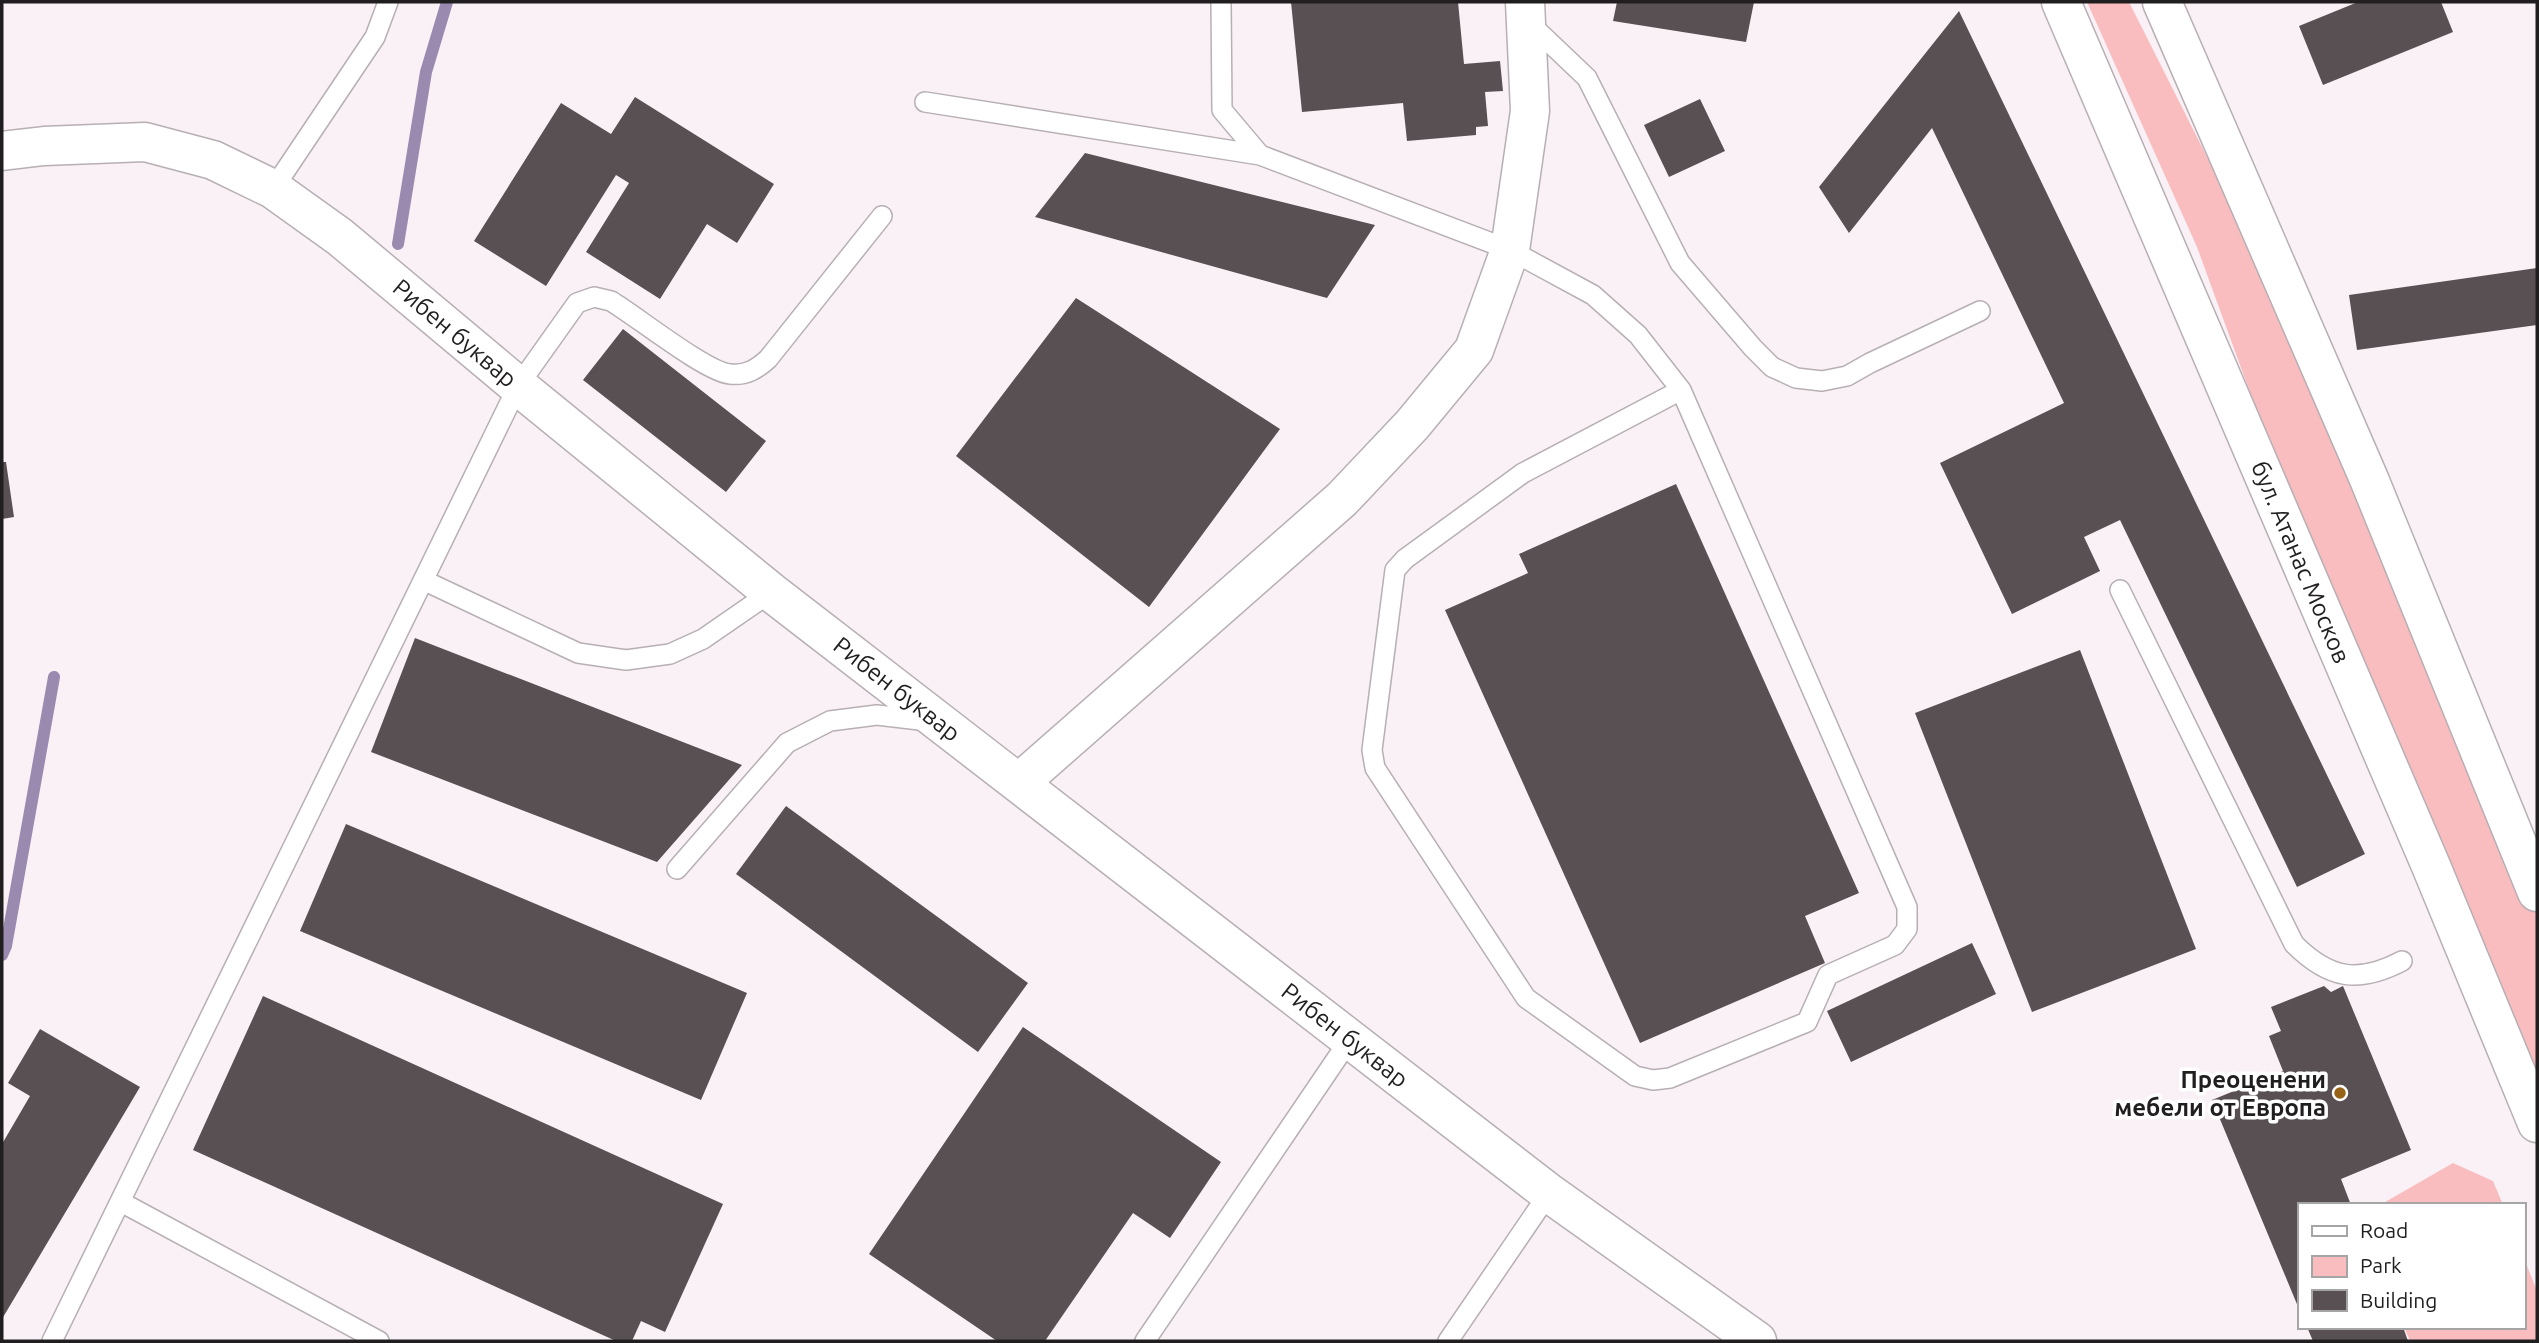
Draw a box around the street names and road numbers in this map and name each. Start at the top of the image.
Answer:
street label: Рибен буквар [388,274,522,392]
street label: бул. Атанас Москов [2246,457,2356,667]
street label: Рибен буквар [828,631,966,747]
street label: Рибен буквар [1276,977,1414,1093]

